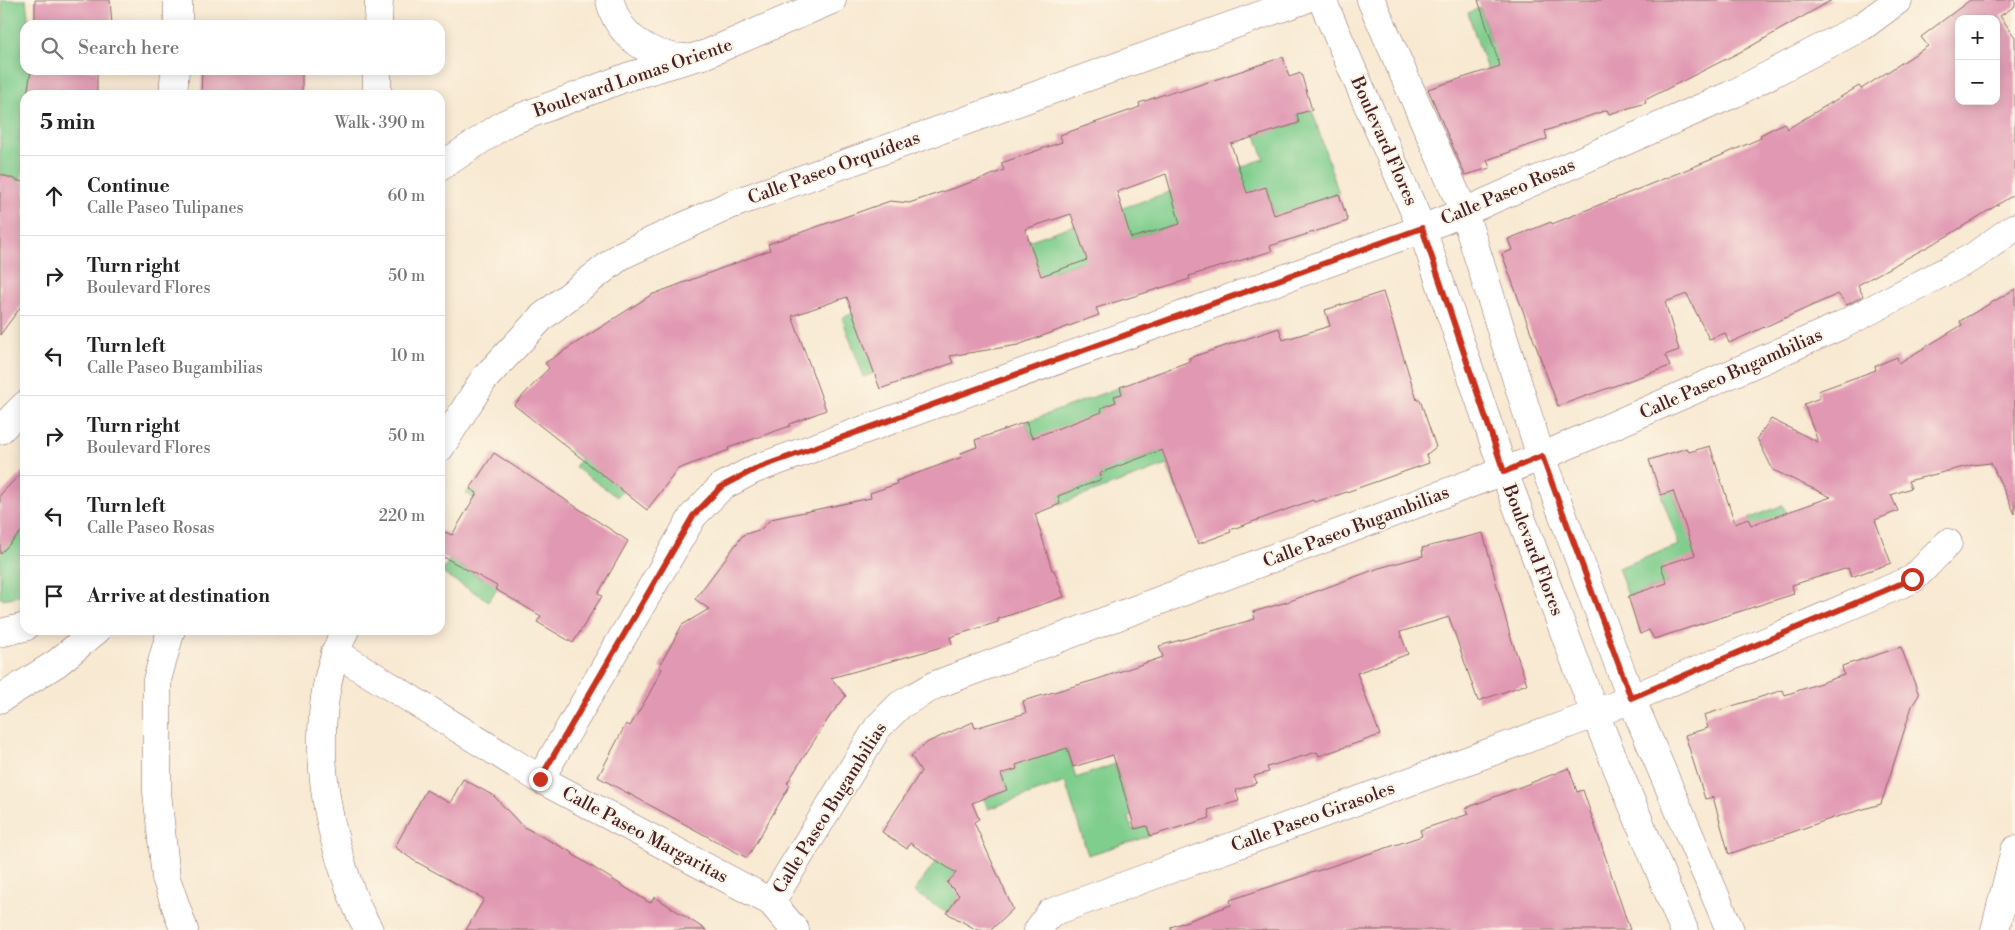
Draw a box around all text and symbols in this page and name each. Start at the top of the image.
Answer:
map controls [1955,15,2000,105]
button: + [1955,15,2000,60]
search box [20,20,445,75]
street label: Boulevard Lomas Oriente [530,33,735,123]
icon: search [38,34,66,62]
text: Search here [78,36,179,60]
button: − [1955,60,2000,105]
street label: Boulevard Flores [1345,72,1423,209]
text: 5 min [40,110,95,136]
text: Walk · 390 m [335,113,425,133]
street label: Calle Paseo Orquídeas [745,126,923,210]
street label: Calle Paseo Rosas [1437,153,1579,231]
text: Continue [87,174,170,198]
icon: ahead [40,182,68,210]
text: 60 m [387,186,425,206]
text: Calle Paseo Tulipanes [87,198,244,218]
text: Turn right [87,254,180,278]
icon: right [40,262,68,290]
text: 50 m [388,266,425,286]
text: Boulevard Flores [87,278,210,298]
street label: Calle Paseo Bugambilias [1636,323,1826,425]
text: Turn left [87,334,166,358]
icon: left [40,342,68,370]
text: 10 m [391,346,425,366]
text: Calle Paseo Bugambilias [87,358,263,378]
text: Turn right [87,414,180,438]
icon: right [40,422,68,450]
text: 50 m [388,426,425,446]
text: Boulevard Flores [87,438,210,458]
street label: Boulevard Flores [1497,480,1569,619]
street label: Calle Paseo Bugambilias [1260,481,1453,573]
text: Turn left [87,494,166,518]
icon: left [40,502,68,530]
text: 220 m [379,506,425,526]
text: Calle Paseo Rosas [87,518,215,538]
route start [1901,568,1924,591]
icon: arrive [40,582,68,610]
text: Arrive at destination [87,584,270,608]
street label: Calle Paseo Bugambilias [768,718,892,898]
route end [529,768,552,791]
street label: Calle Paseo Girasoles [1228,777,1398,857]
street label: Calle Paseo Margaritas [558,781,732,889]

